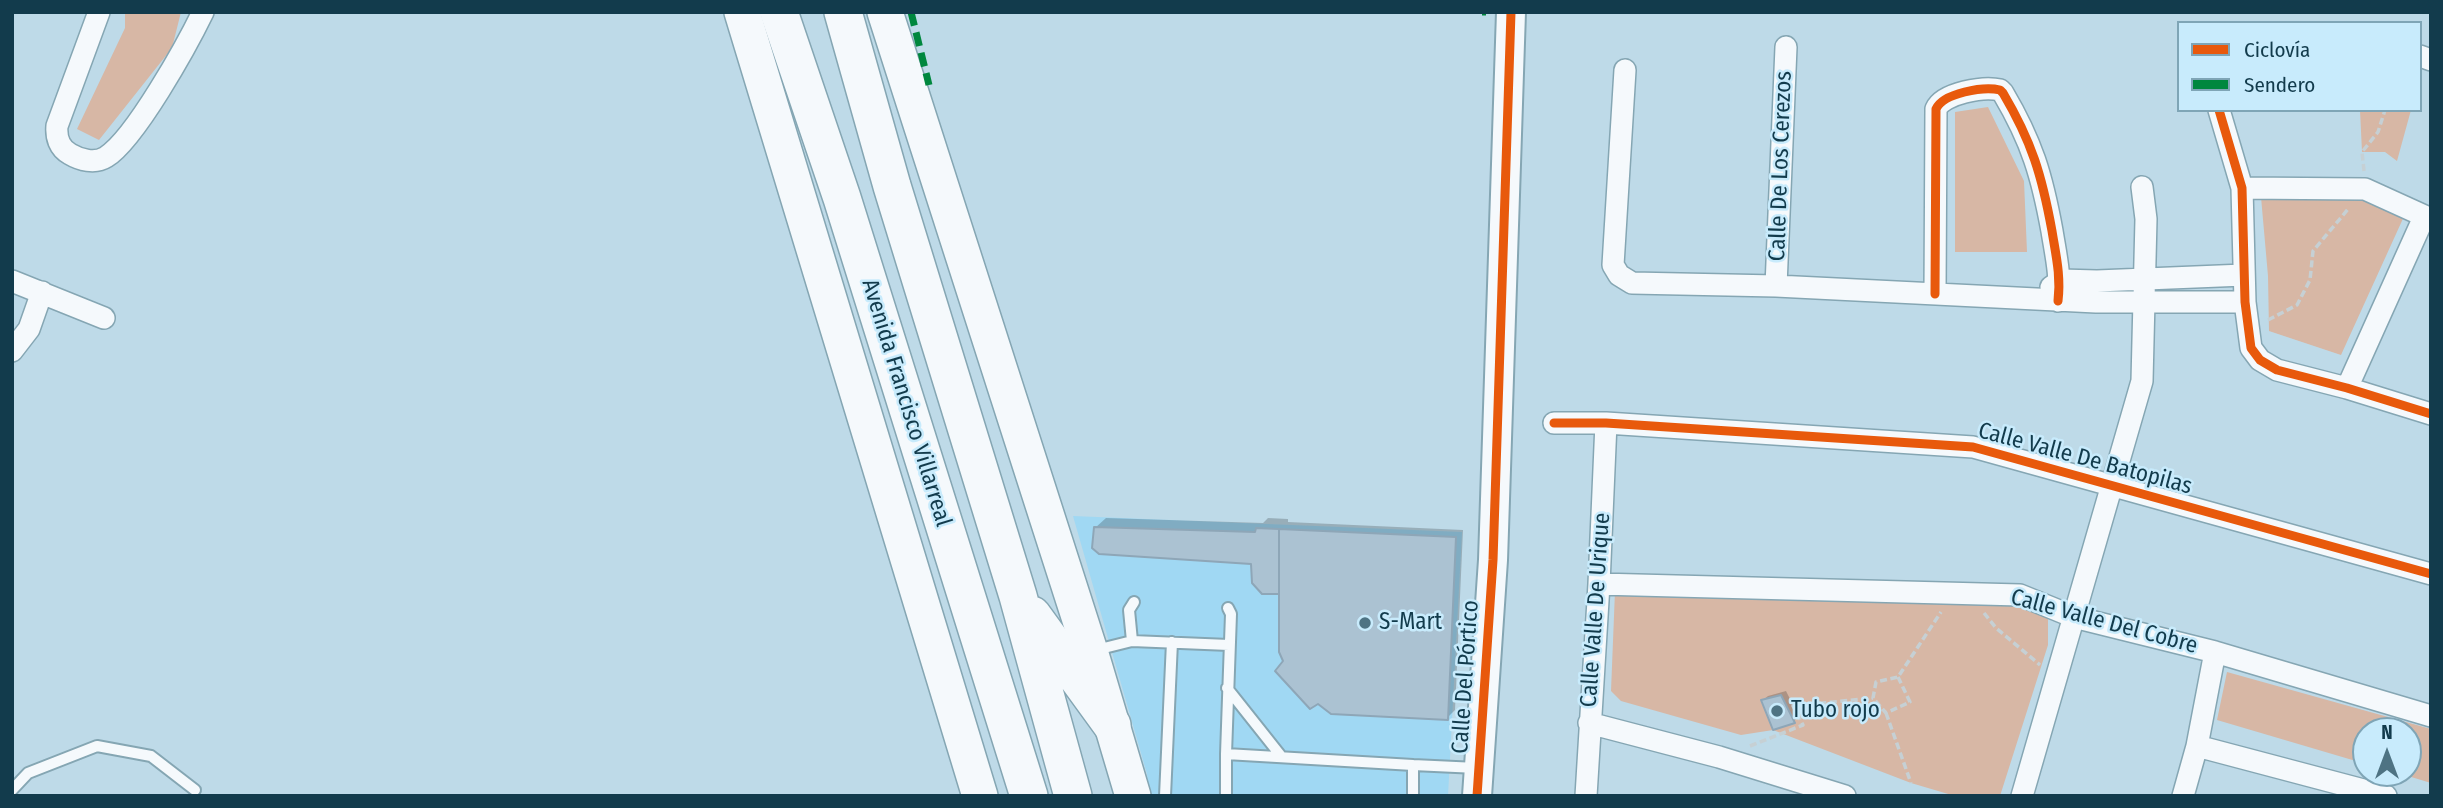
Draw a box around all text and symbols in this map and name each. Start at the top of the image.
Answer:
legend [2177,21,2422,112]
text: Ciclovía [2244,37,2310,63]
street label: Calle De Los Cerezos [1764,70,1798,262]
text: Sendero [2244,72,2315,98]
street label: Avenida Francisco Villarreal [855,276,957,530]
street label: Calle Valle De Batopilas [1975,417,2195,501]
street label: Calle Valle De Urique [1575,512,1617,708]
street label: Calle Valle Del Cobre [2007,584,2201,660]
street label: Calle Del Pórtico [1447,599,1485,755]
place label: S-Mart [1379,609,1442,637]
marker: S-Mart [1357,615,1373,631]
place label: Tubo rojo [1791,697,1880,725]
marker: Tubo rojo [1769,703,1785,719]
north arrow [2352,717,2422,787]
text: N [2381,721,2393,744]

